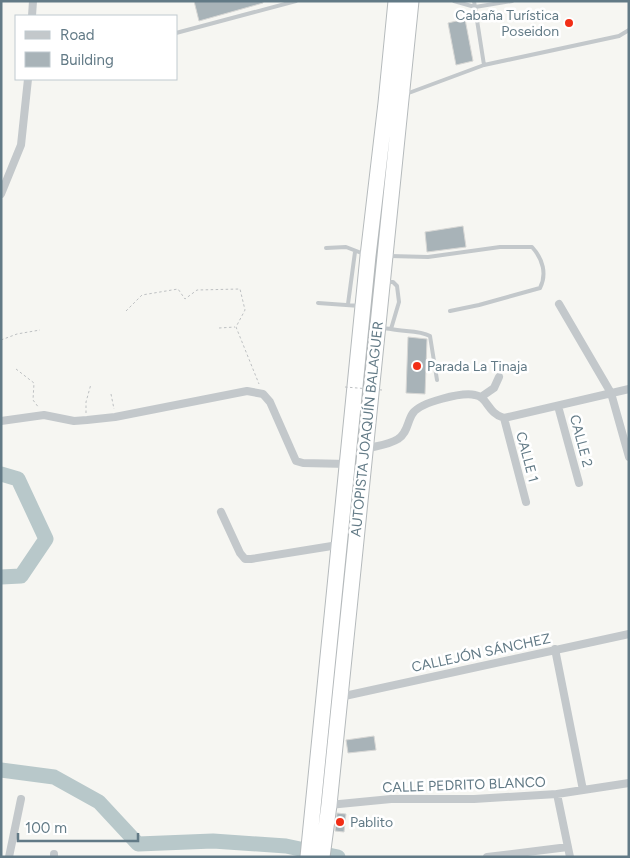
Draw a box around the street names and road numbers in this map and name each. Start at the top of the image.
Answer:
street label: AUTOPISTA JOAQUÍN BALAGUER [347,320,387,538]
street label: CALLE 2 [566,413,596,469]
street label: CALLE 1 [512,430,542,484]
street label: CALLEJÓN SÁNCHEZ [410,630,552,676]
street label: CALLE PEDRITO BLANCO [382,774,546,796]

